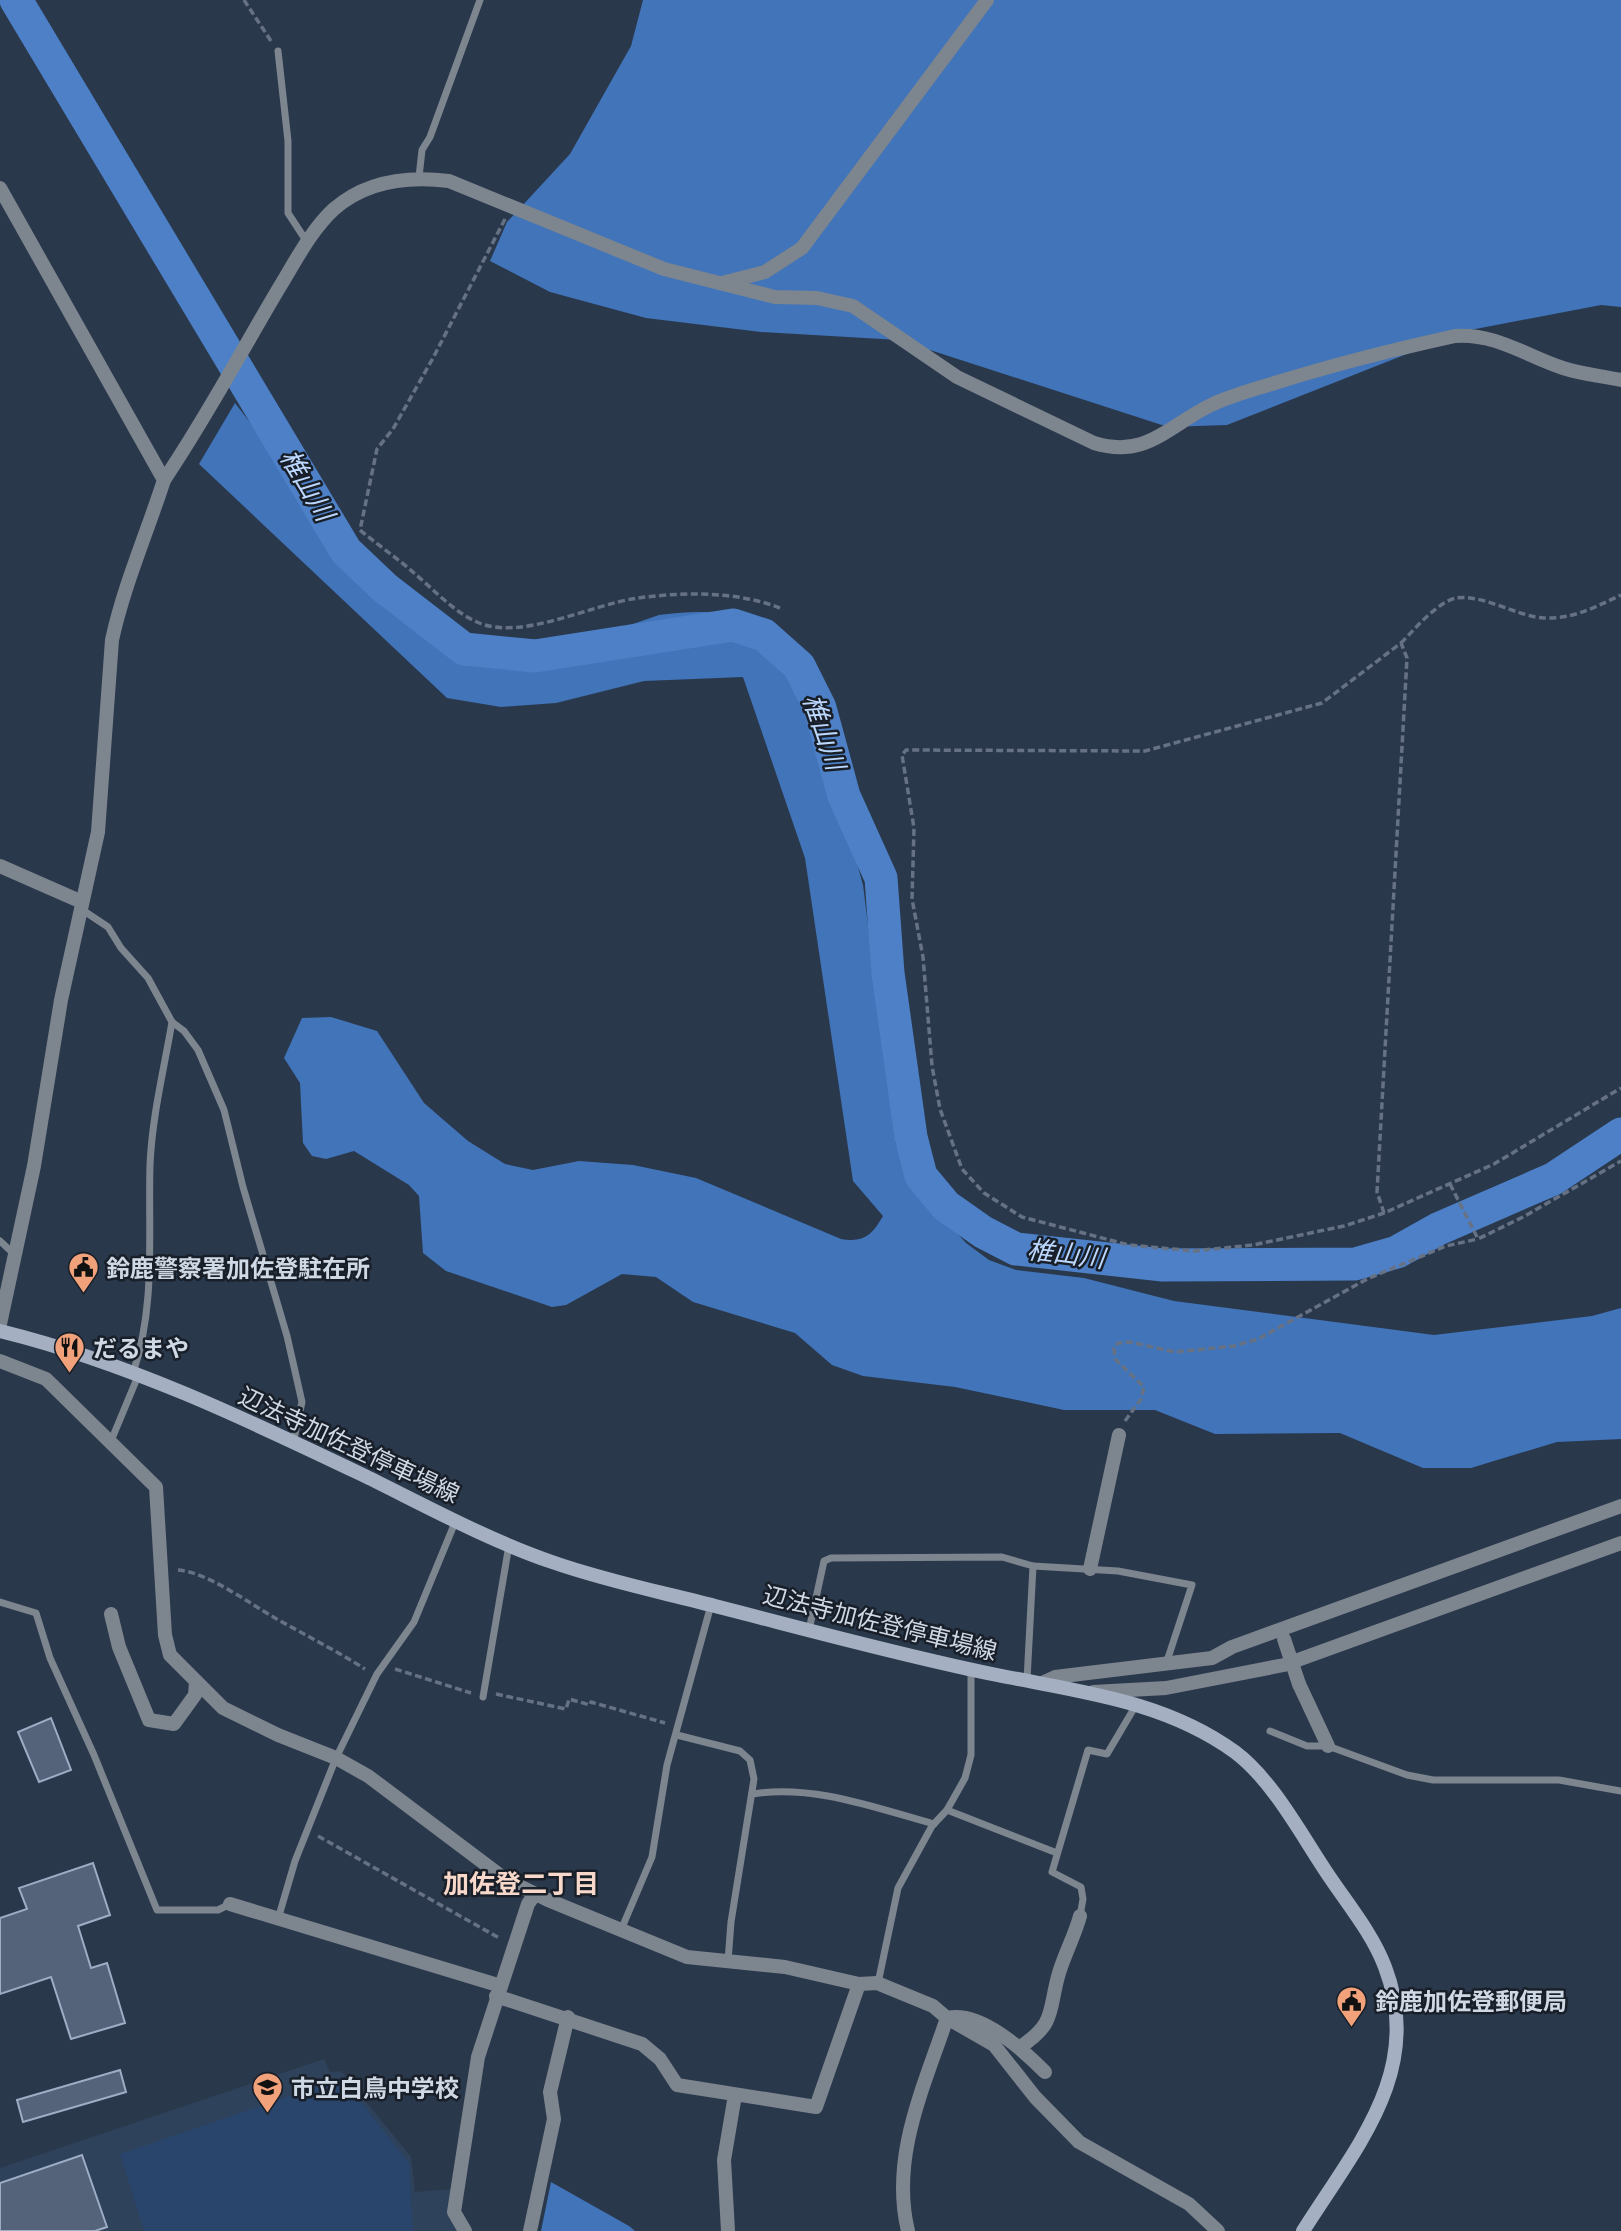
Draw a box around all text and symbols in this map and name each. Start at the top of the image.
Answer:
water label: 椎山川 [274,444,341,529]
water label: 椎山川 [797,690,852,777]
water label: 椎山川 [1025,1234,1110,1274]
public building icon: 鈴鹿警察署加佐登駐在所 [66,1251,100,1295]
place label: 鈴鹿警察署加佐登駐在所 [106,1255,370,1282]
restaurant icon: だるまや [53,1331,87,1375]
place label: だるまや [93,1335,189,1362]
street label: 辺法寺加佐登停車場線 [235,1382,463,1508]
street label: 辺法寺加佐登停車場線 [760,1581,1000,1665]
district label: 加佐登二丁目 [443,1869,599,1899]
public building icon: 鈴鹿加佐登郵便局 [1335,1984,1369,2028]
place label: 鈴鹿加佐登郵便局 [1375,1988,1567,2015]
school or university icon: 市立白鳥中学校 [251,2071,285,2115]
place label: 市立白鳥中学校 [291,2075,459,2102]

